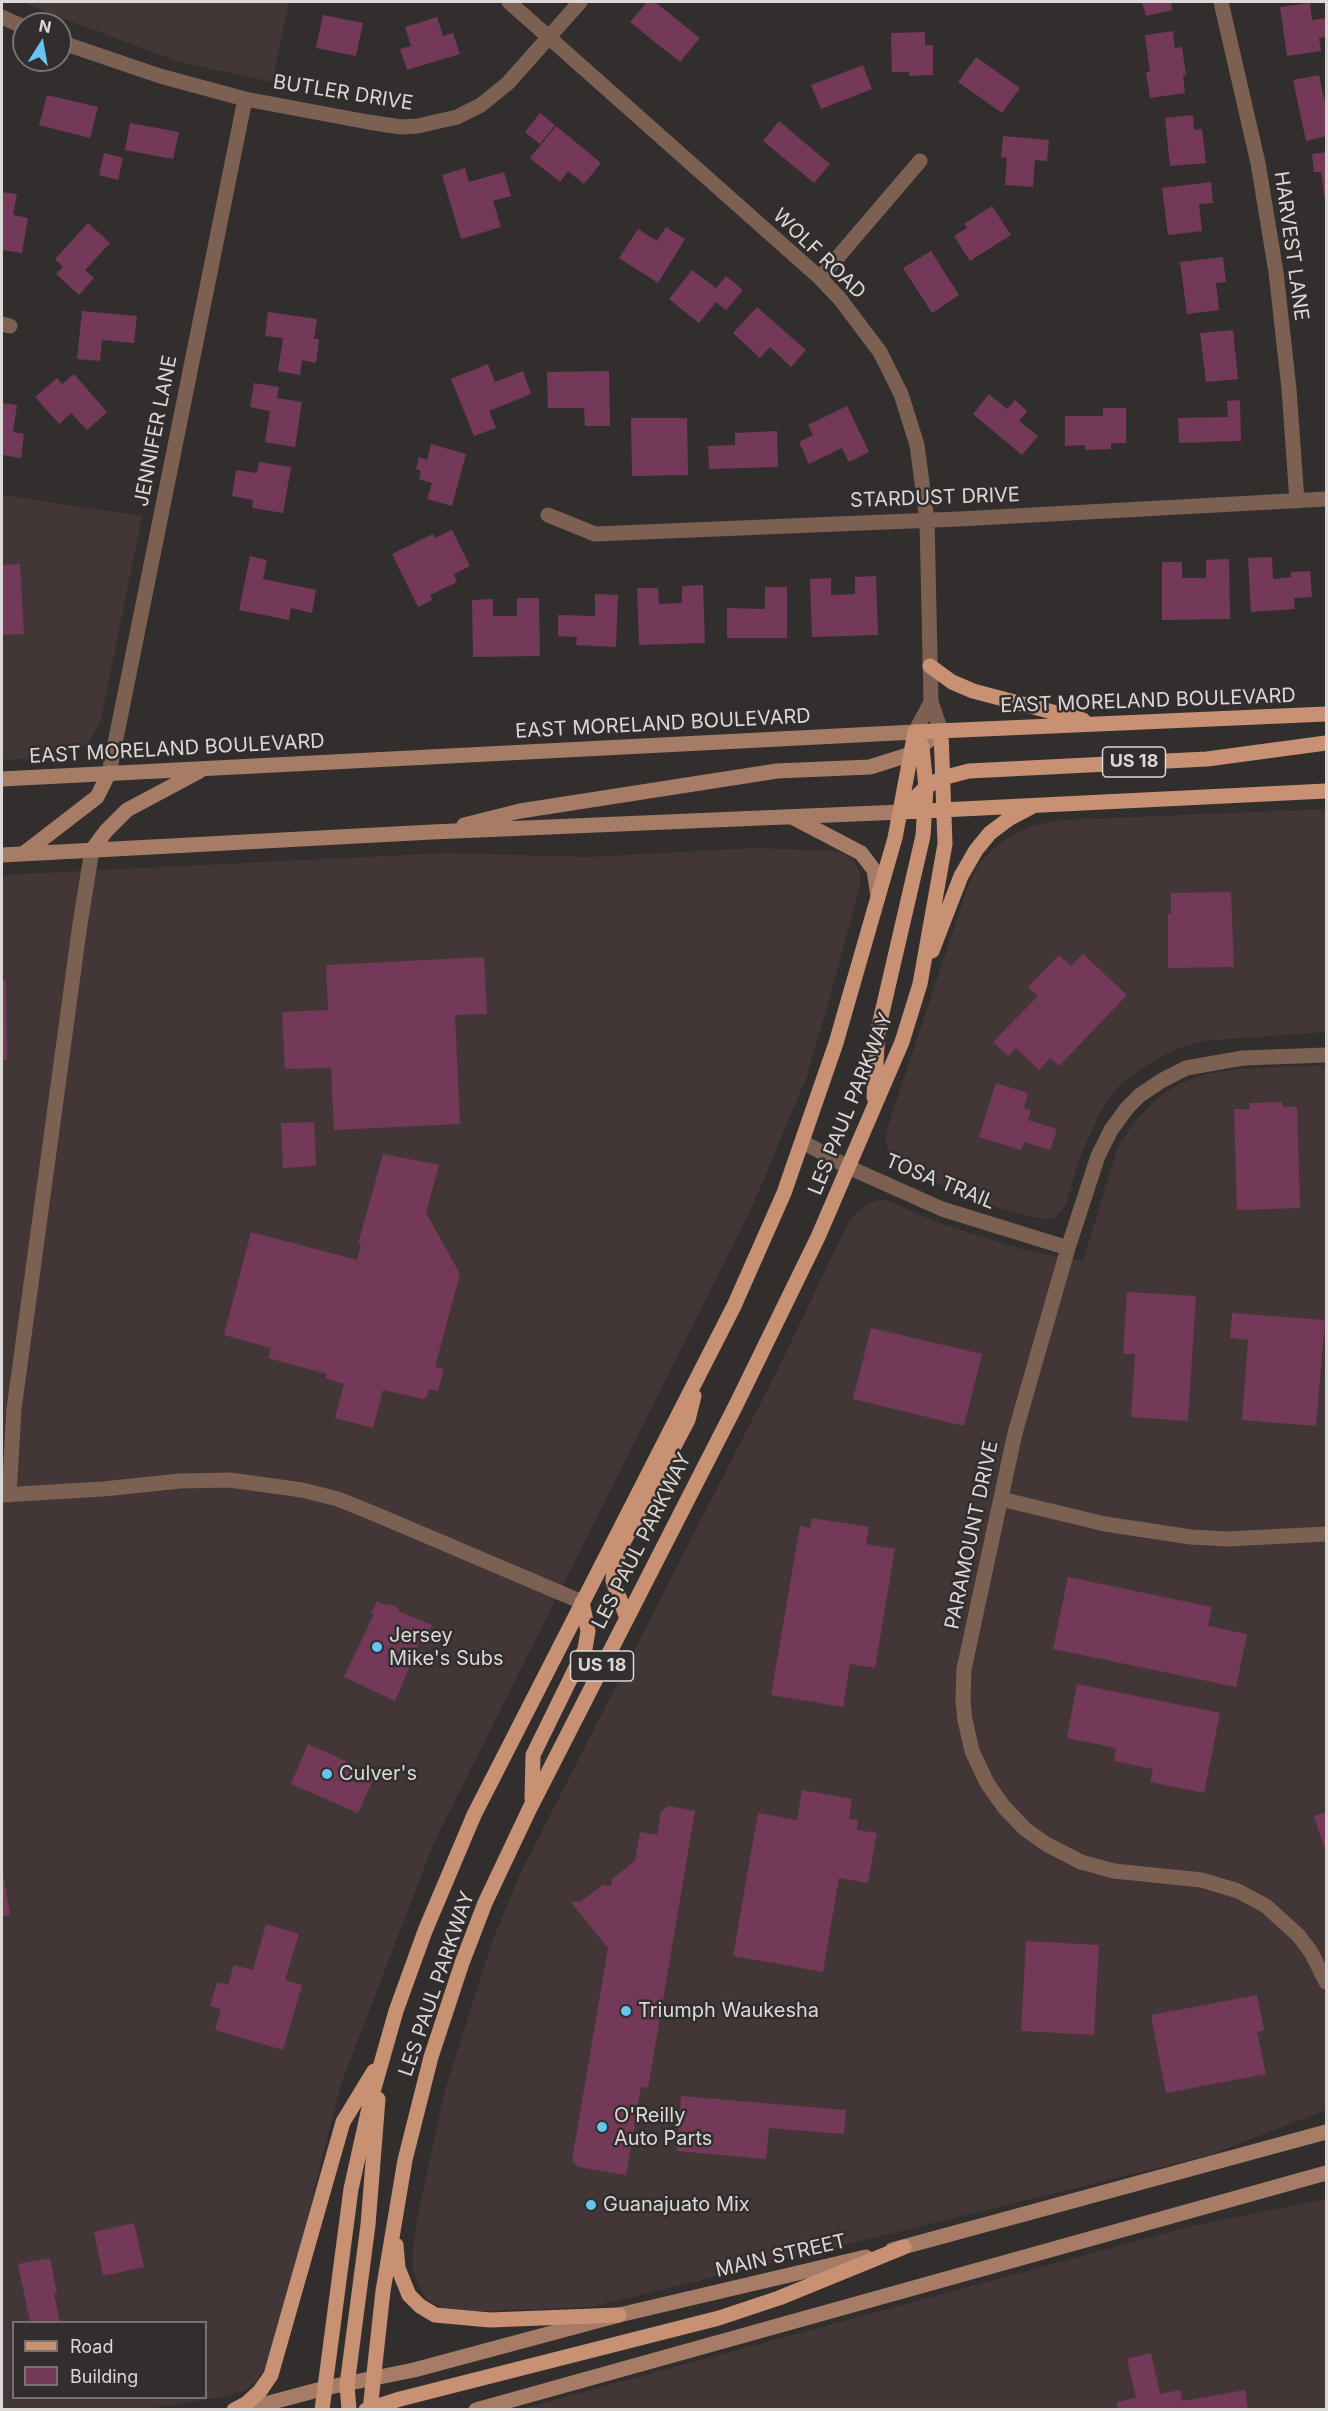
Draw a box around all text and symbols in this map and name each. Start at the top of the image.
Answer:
north arrow [12,12,72,72]
text: N [37,15,53,37]
street label: BUTLER DRIVE [271,70,415,116]
street label: HARVEST LANE [1269,170,1313,322]
street label: WOLF ROAD [768,204,870,304]
street label: JENNIFER LANE [130,353,182,509]
street label: STARDUST DRIVE [850,483,1020,513]
street label: EAST MORELAND BOULEVARD [1000,684,1296,718]
street label: EAST MORELAND BOULEVARD [515,704,811,744]
street label: EAST MORELAND BOULEVARD [29,729,325,769]
road number: US 18 [1102,747,1166,777]
street label: LES PAUL PARKWAY [804,1009,898,1199]
street label: TOSA TRAIL [882,1149,998,1215]
street label: PARAMOUNT DRIVE [940,1439,1004,1631]
street label: LES PAUL PARKWAY [587,1449,697,1633]
place label: Jersey Mike's Subs [389,1624,503,1671]
marker: Jersey Mike's Subs [370,1640,384,1654]
road number: US 18 [570,1651,634,1681]
place label: Culver's [339,1762,417,1786]
marker: Culver's [320,1767,334,1781]
street label: LES PAUL PARKWAY [394,1888,480,2080]
place label: Triumph Waukesha [638,1999,819,2023]
marker: Triumph Waukesha [619,2004,633,2018]
place label: O'Reilly Auto Parts [614,2104,712,2151]
marker: O'Reilly Auto Parts [595,2120,609,2134]
place label: Guanajuato Mix [603,2193,750,2217]
marker: Guanajuato Mix [584,2198,598,2212]
street label: MAIN STREET [713,2229,849,2283]
legend [12,2321,207,2399]
text: Road [70,2336,113,2357]
text: Building [70,2366,138,2387]

